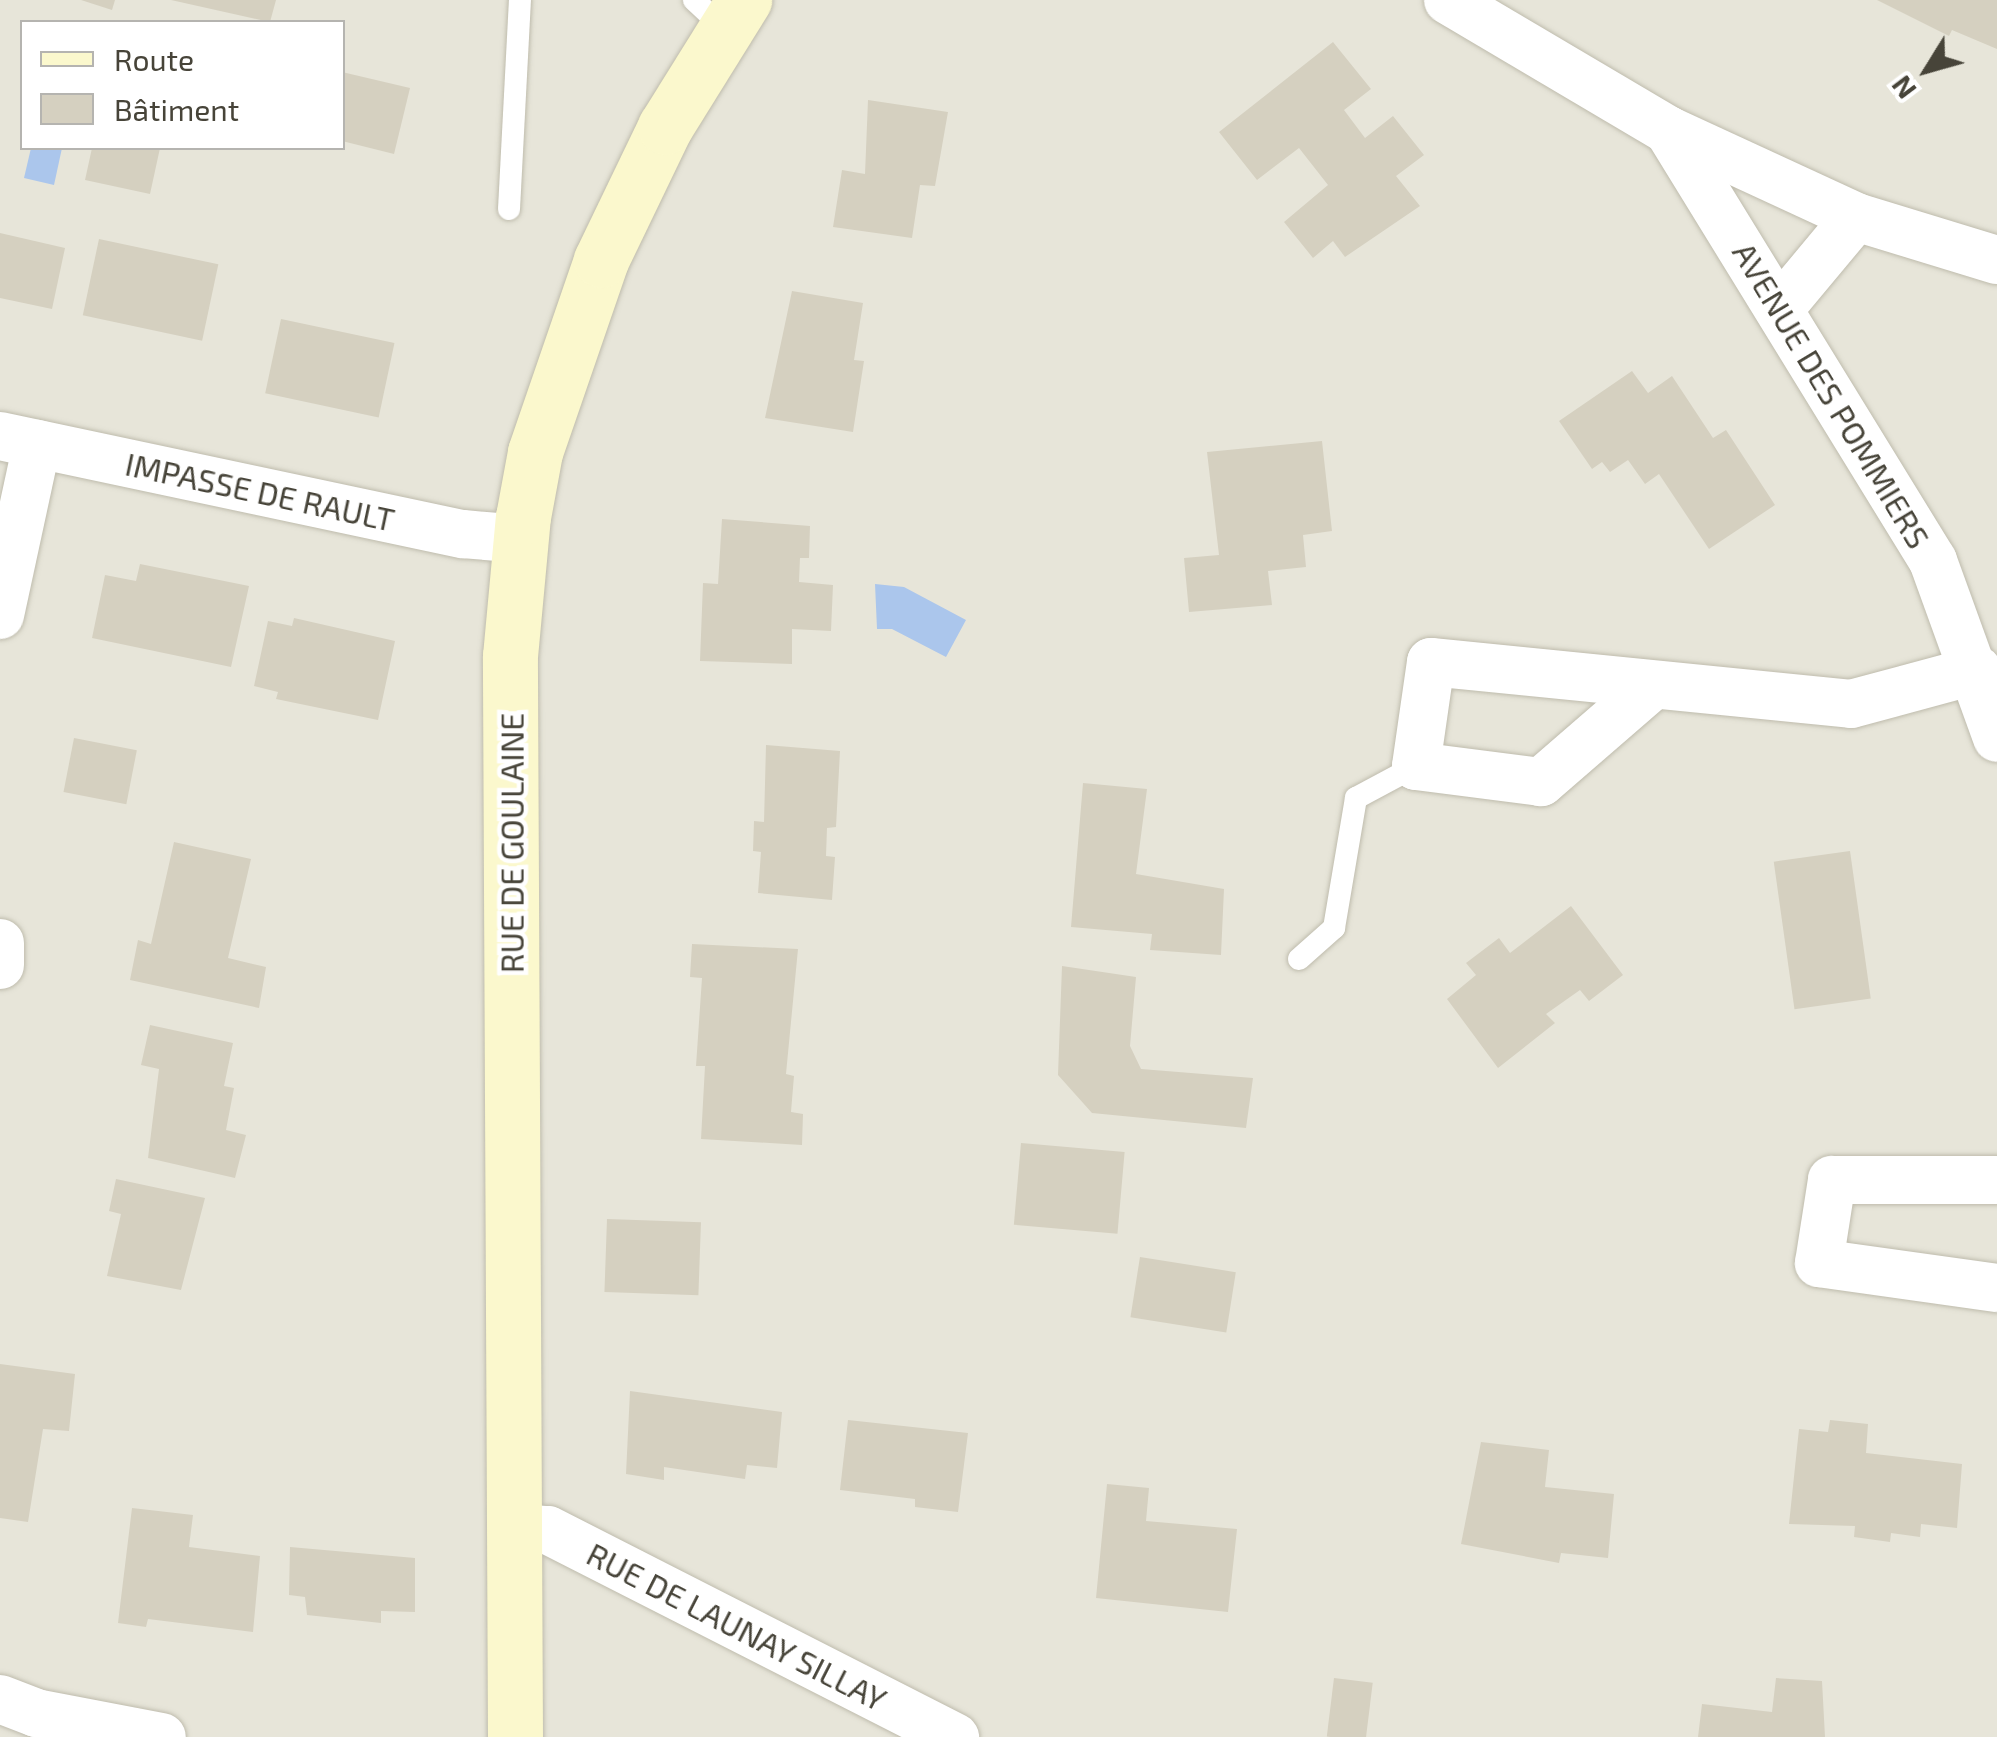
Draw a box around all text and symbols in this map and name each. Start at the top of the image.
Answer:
legend [20,20,345,150]
north arrow [1877,20,1977,120]
text: Route [114,41,194,77]
text: N [1883,70,1923,106]
text: Bâtiment [114,91,239,127]
street label: AVENUE DES POMMIERS [1725,235,1939,555]
street label: IMPASSE DE RAULT [122,444,398,538]
street label: RUE DE GOULAINE [492,713,530,973]
street label: RUE DE LAUNAY SILLAY [581,1534,893,1718]

